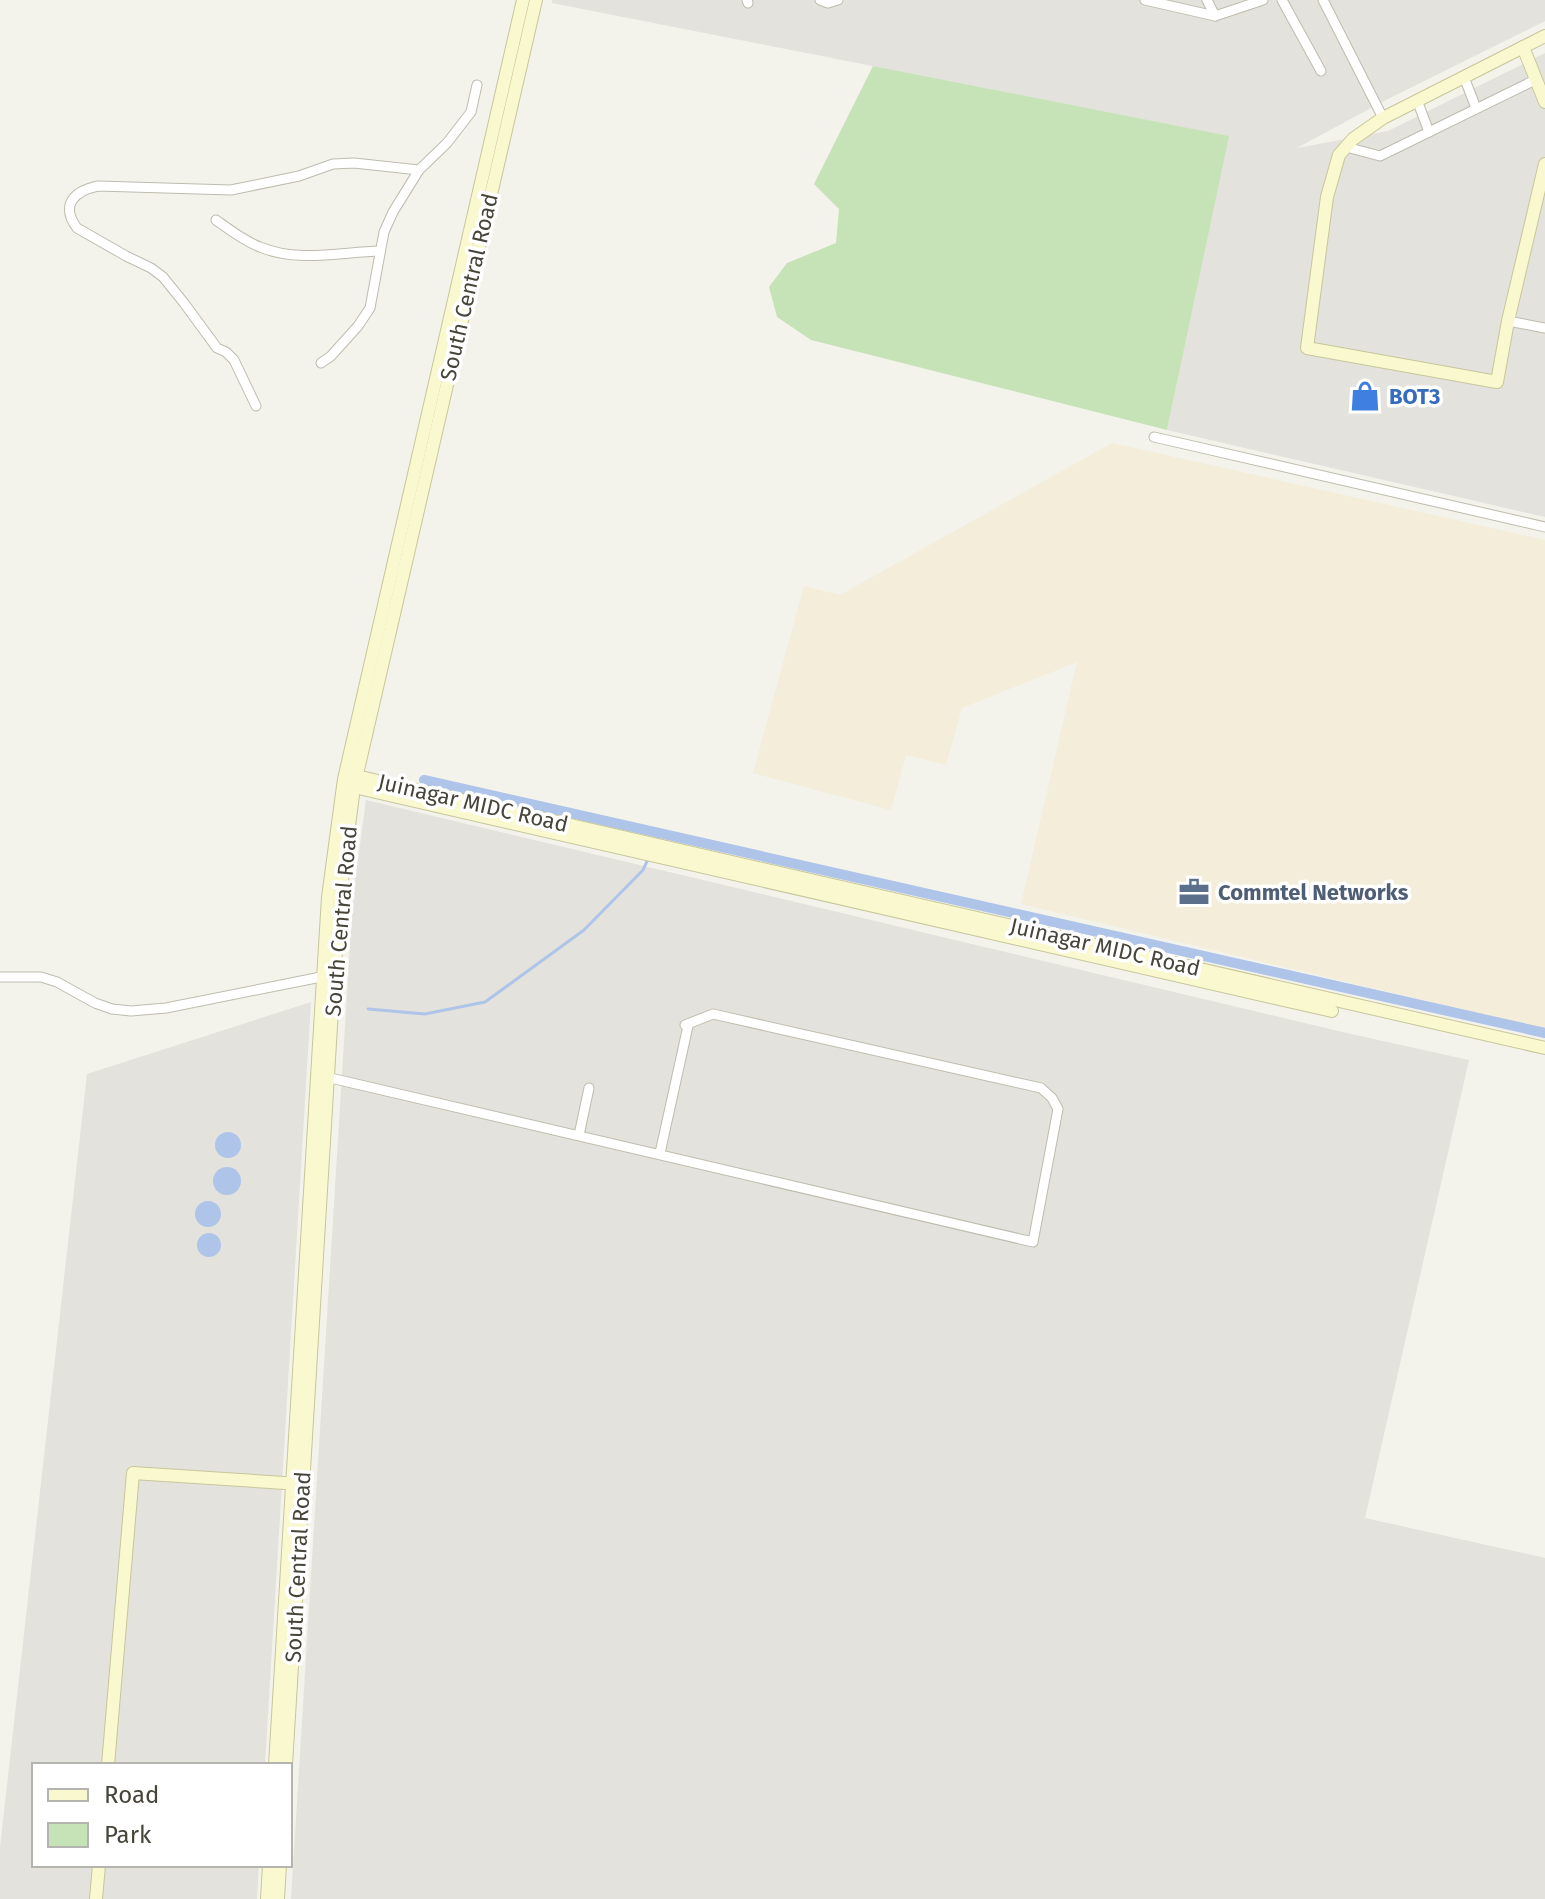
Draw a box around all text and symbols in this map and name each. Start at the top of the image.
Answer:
street label: South Central Road [434,191,504,383]
shop icon: BOT3 [1348,379,1382,413]
place label: BOT3 [1389,383,1440,410]
street label: Juinagar MIDC Road [375,768,571,838]
street label: South Central Road [319,824,363,1018]
office icon: Commtel Networks [1177,875,1211,909]
place label: Commtel Networks [1218,879,1409,906]
street label: Juinagar MIDC Road [1007,912,1203,982]
street label: South Central Road [280,1471,316,1663]
legend [32,1763,292,1867]
text: Road [104,1781,159,1809]
text: Park [104,1821,152,1849]

